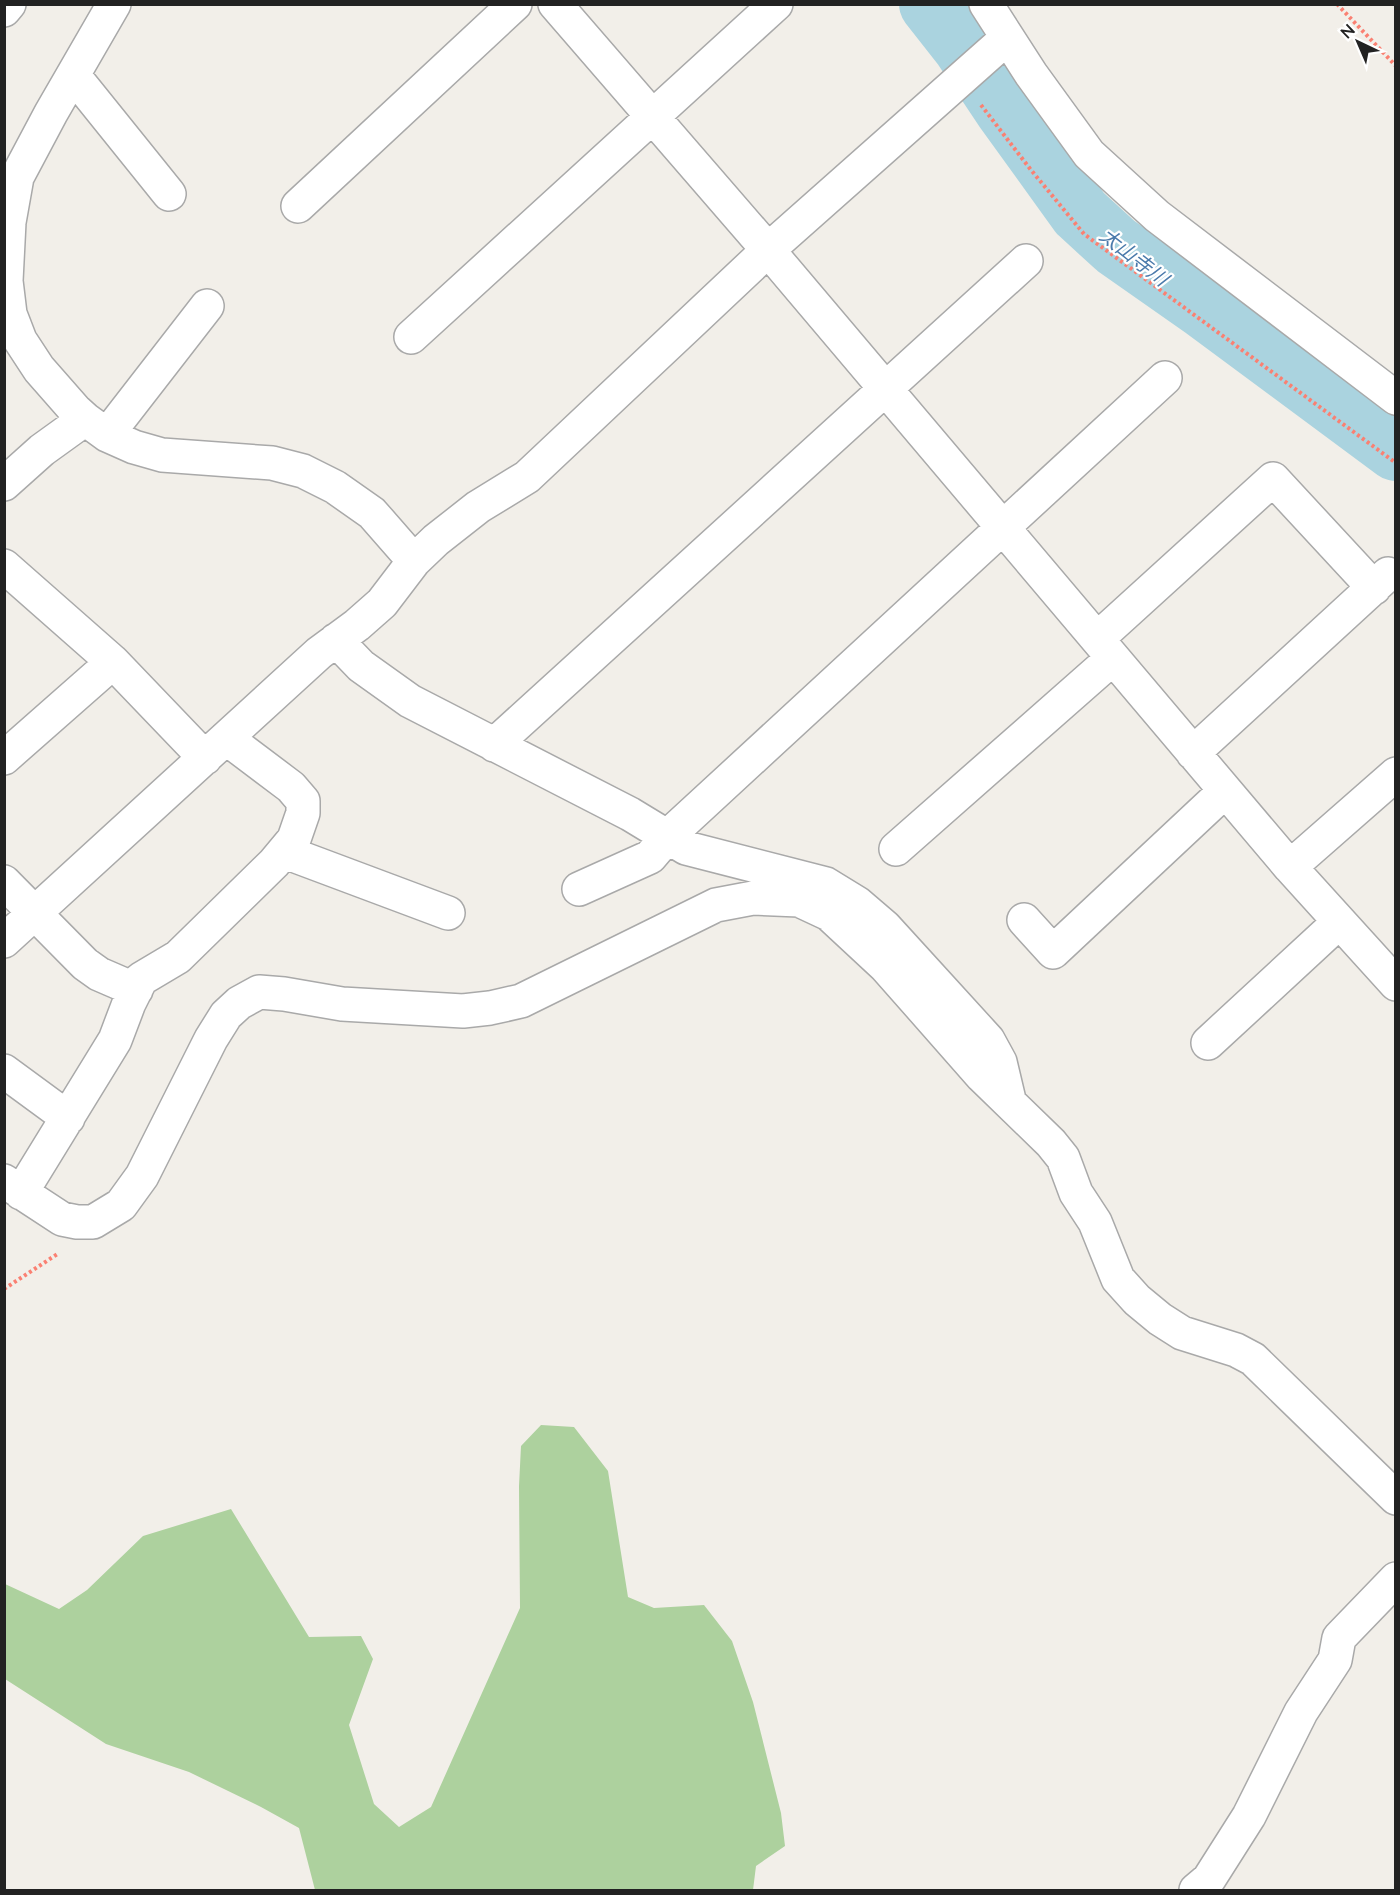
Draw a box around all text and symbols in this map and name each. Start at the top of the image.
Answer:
north arrow [1328,12,1388,72]
text: N [1336,20,1358,42]
water label: 太山寺川 [1096,222,1175,292]

